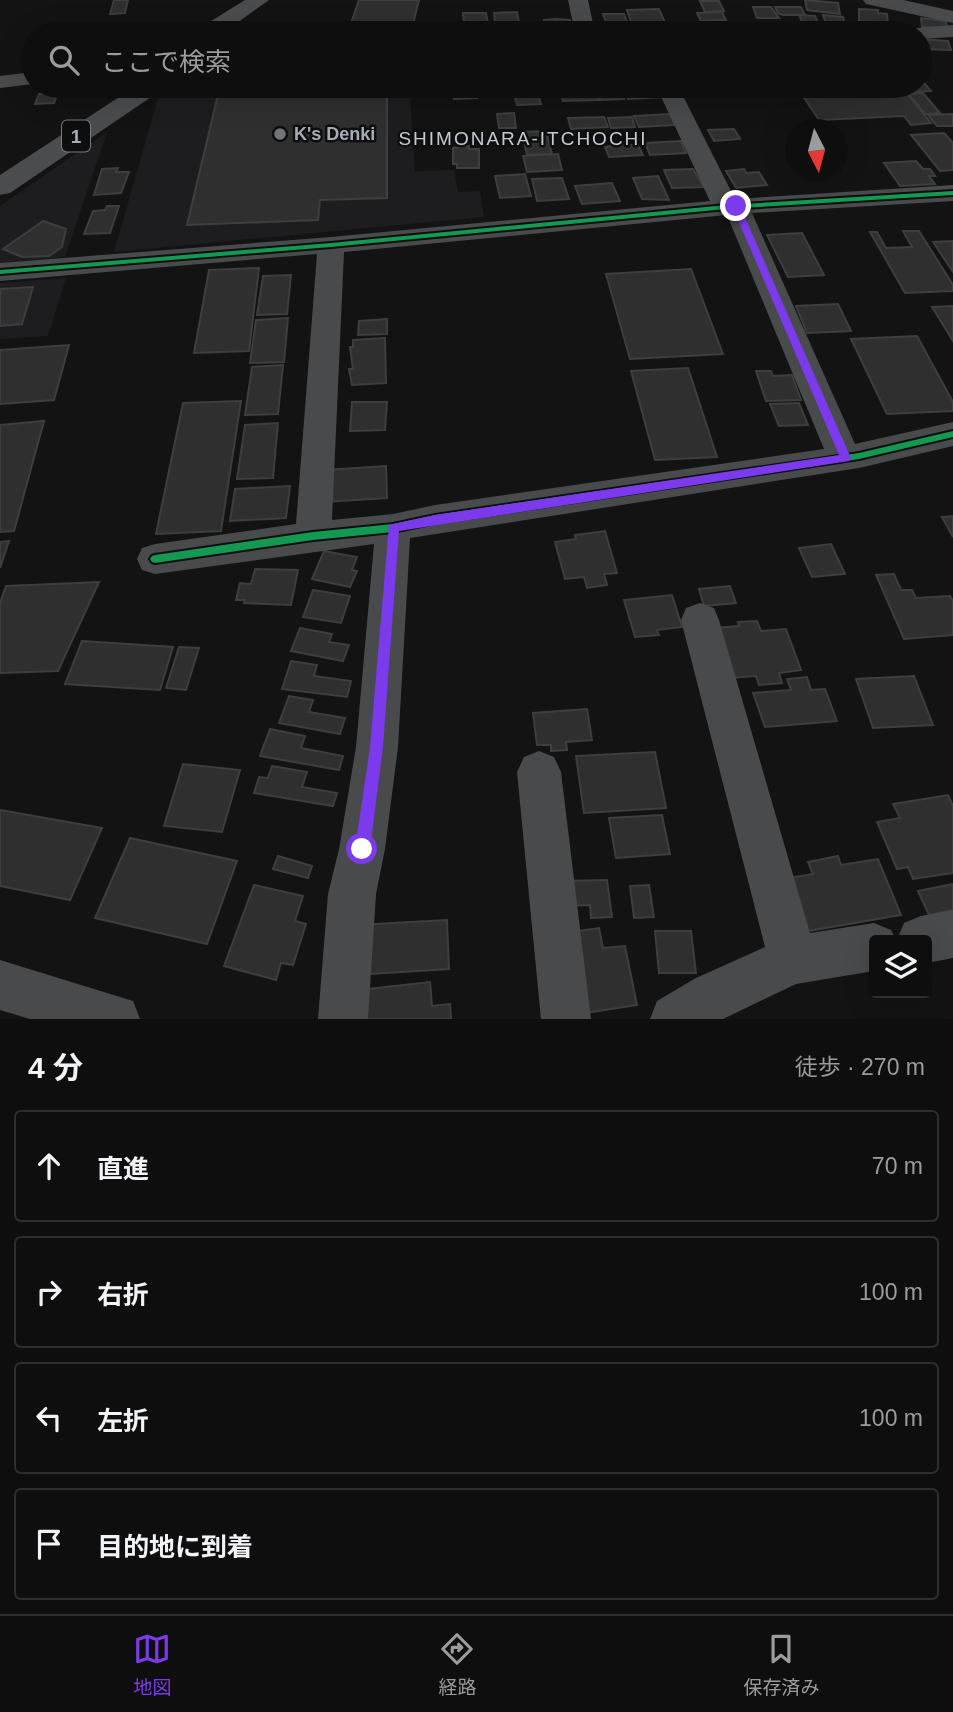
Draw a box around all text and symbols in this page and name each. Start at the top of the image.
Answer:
search box [21,21,932,98]
icon: search [45,41,83,79]
text: ここで検索 [101,47,231,77]
north arrow [785,119,848,182]
road number: 1 [62,120,90,152]
place label: K's Denki [294,124,375,144]
marker: K's Denki [272,126,288,142]
district label: SHIMONARA-ITCHOCHI [398,128,648,149]
route end [720,190,751,221]
route start [346,833,377,864]
map controls [869,935,932,998]
button: layers [869,935,932,998]
text: 4 分 [28,1051,83,1084]
text: 徒歩 · 270 m [795,1054,925,1080]
icon: ahead [30,1147,68,1185]
text: 70 m [872,1153,923,1179]
text: 直進 [97,1154,149,1184]
icon: right [30,1273,68,1311]
text: 100 m [859,1279,923,1305]
text: 右折 [97,1280,149,1310]
icon: left [30,1399,68,1437]
text: 100 m [859,1405,923,1431]
text: 左折 [97,1406,149,1436]
icon: arrive [30,1525,68,1563]
text: 目的地に到着 [97,1532,253,1562]
tab: 地図 [133,1630,172,1699]
tab: 経路 [438,1630,477,1699]
tab: 保存済み [743,1630,820,1699]

